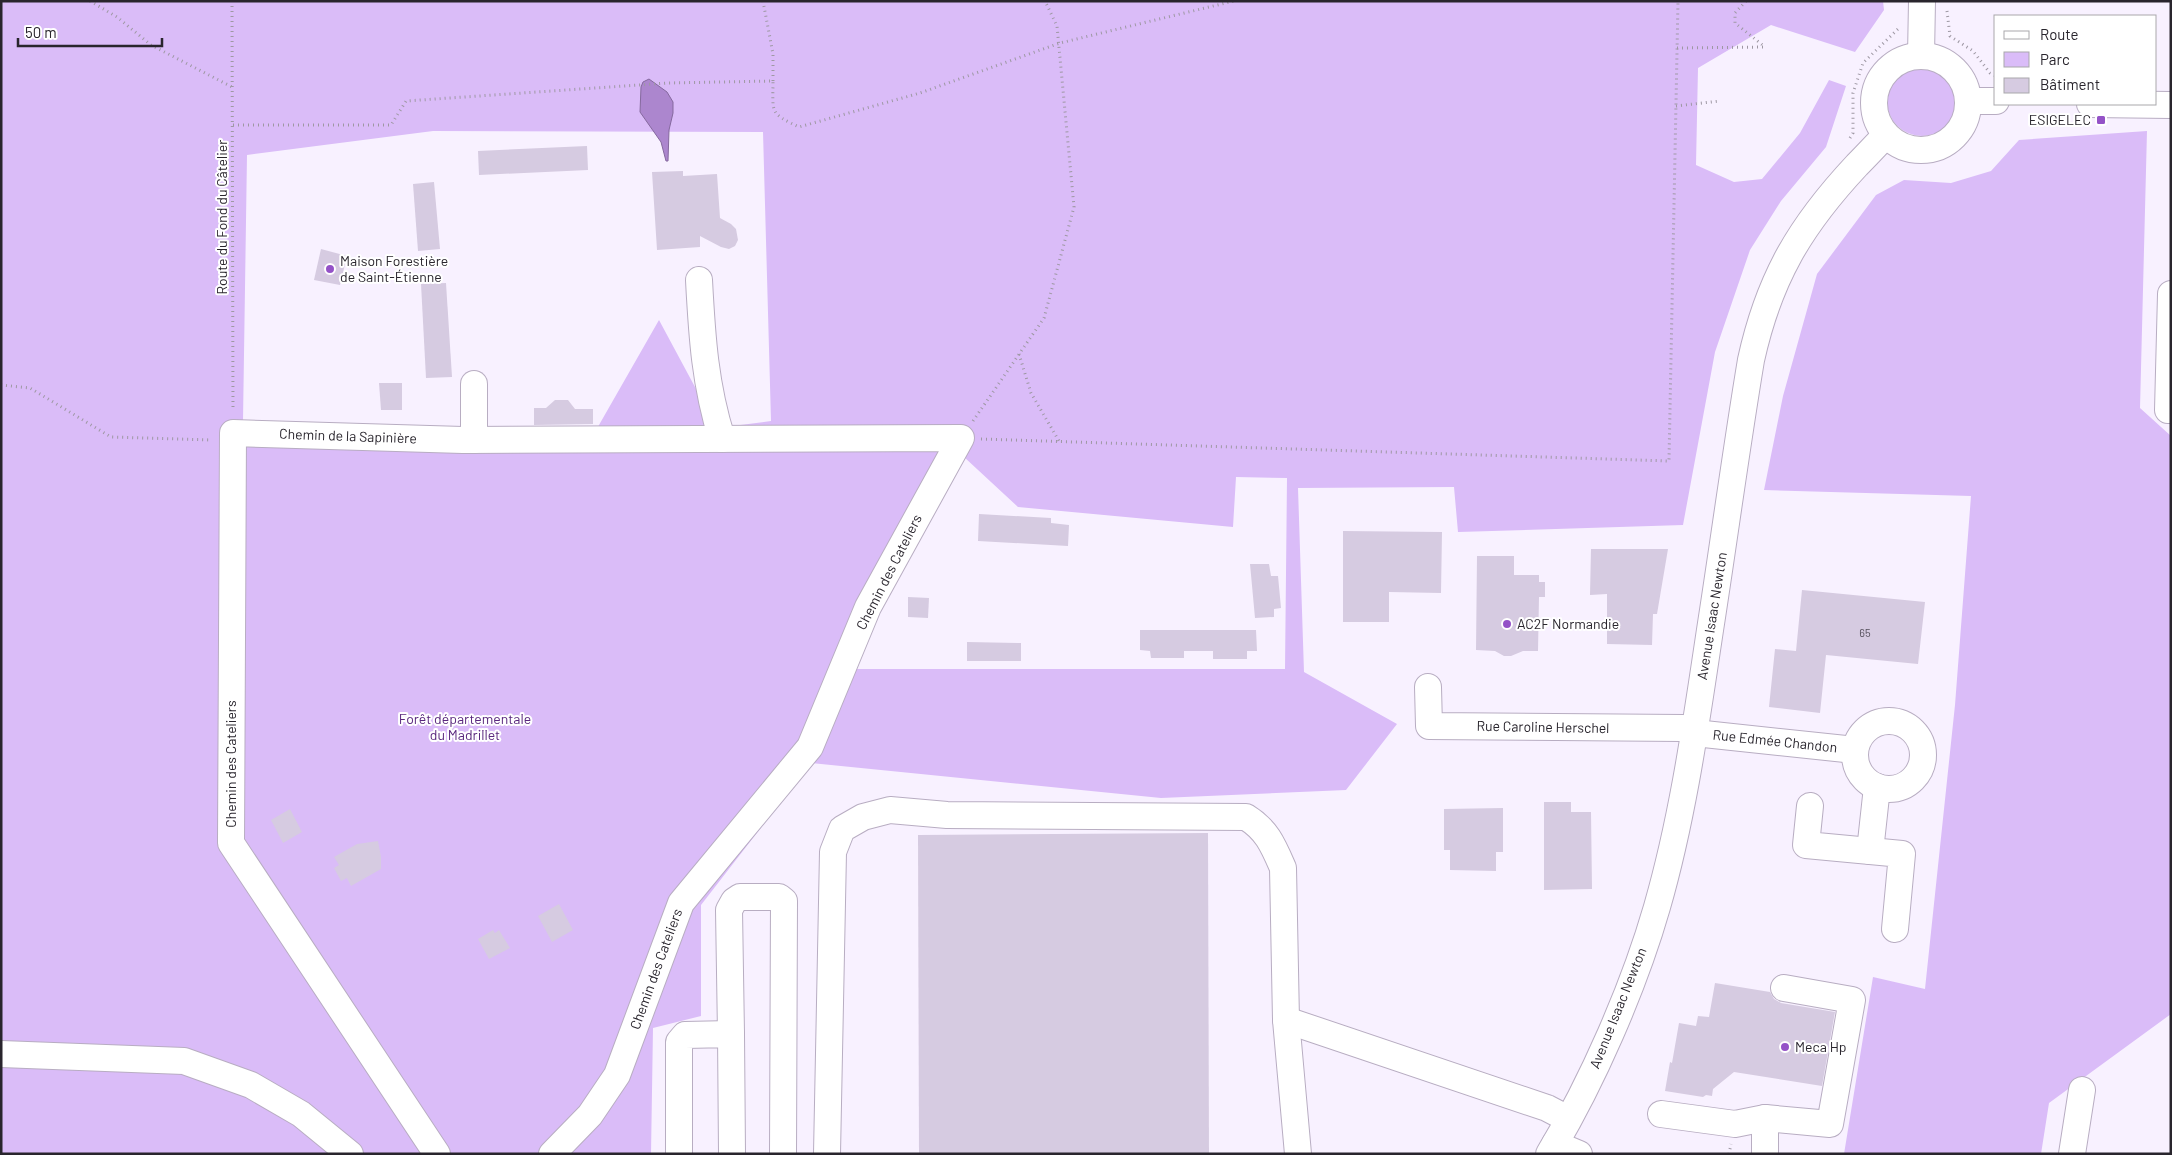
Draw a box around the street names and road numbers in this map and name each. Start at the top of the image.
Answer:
street label: Route du Fond du Câtelier [213,140,230,294]
street label: Chemin de la Sapinière [279,425,417,446]
street label: Chemin des Cateliers [852,511,925,632]
street label: Avenue Isaac Newton [1693,551,1730,681]
street label: Chemin des Cateliers [222,700,239,828]
street label: Rue Caroline Herschel [1476,717,1610,736]
street label: Rue Edmée Chandon [1712,726,1838,755]
street label: Chemin des Cateliers [626,906,685,1032]
street label: Avenue Isaac Newton [1586,945,1650,1071]

